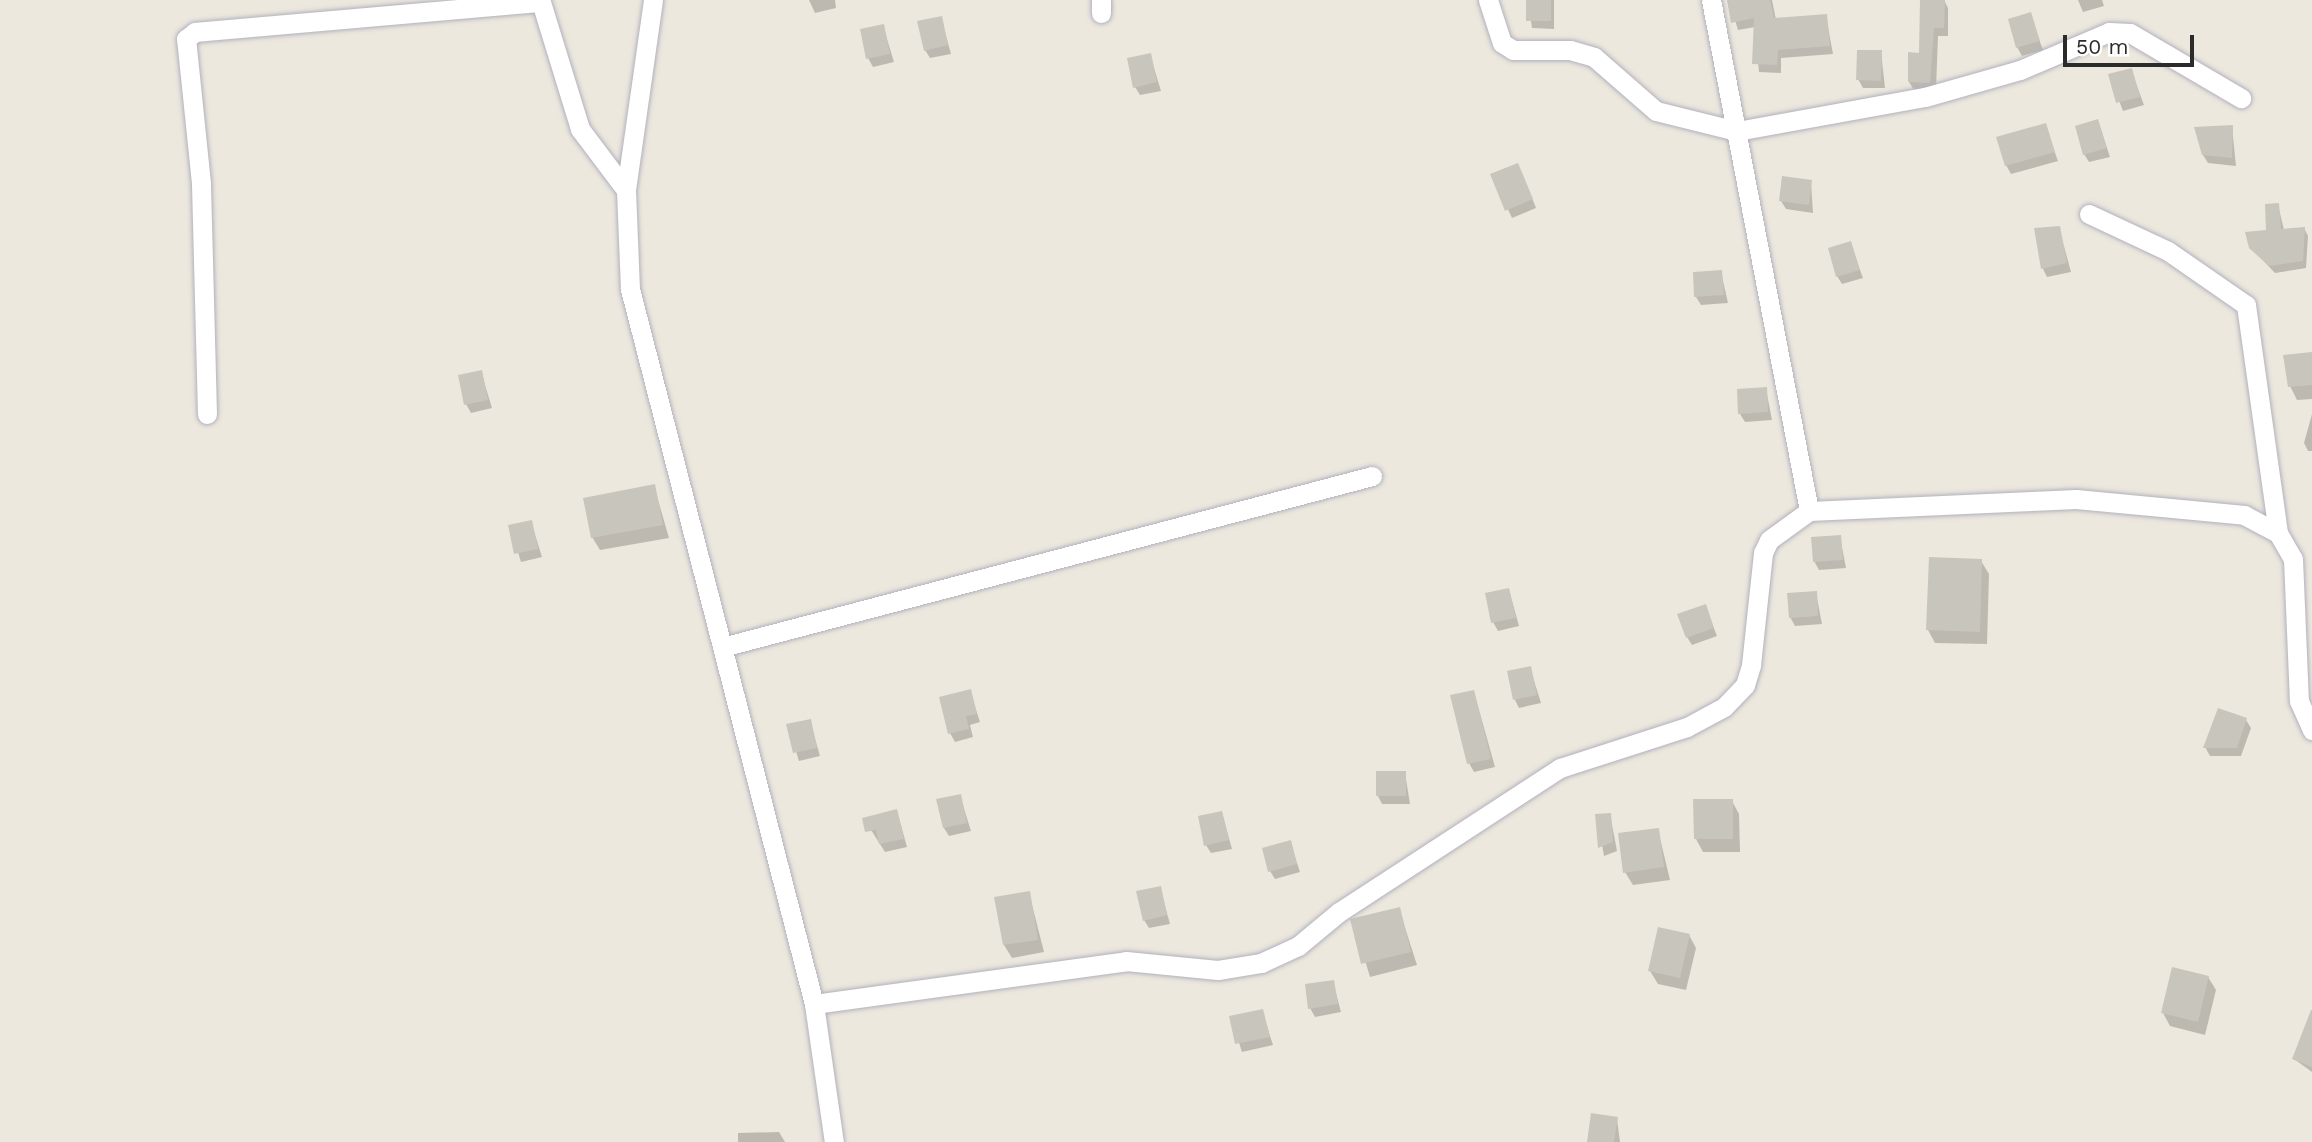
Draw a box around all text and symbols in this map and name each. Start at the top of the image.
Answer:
scale bar [2067,21,2198,65]
text: 50 m [2076,34,2128,59]

